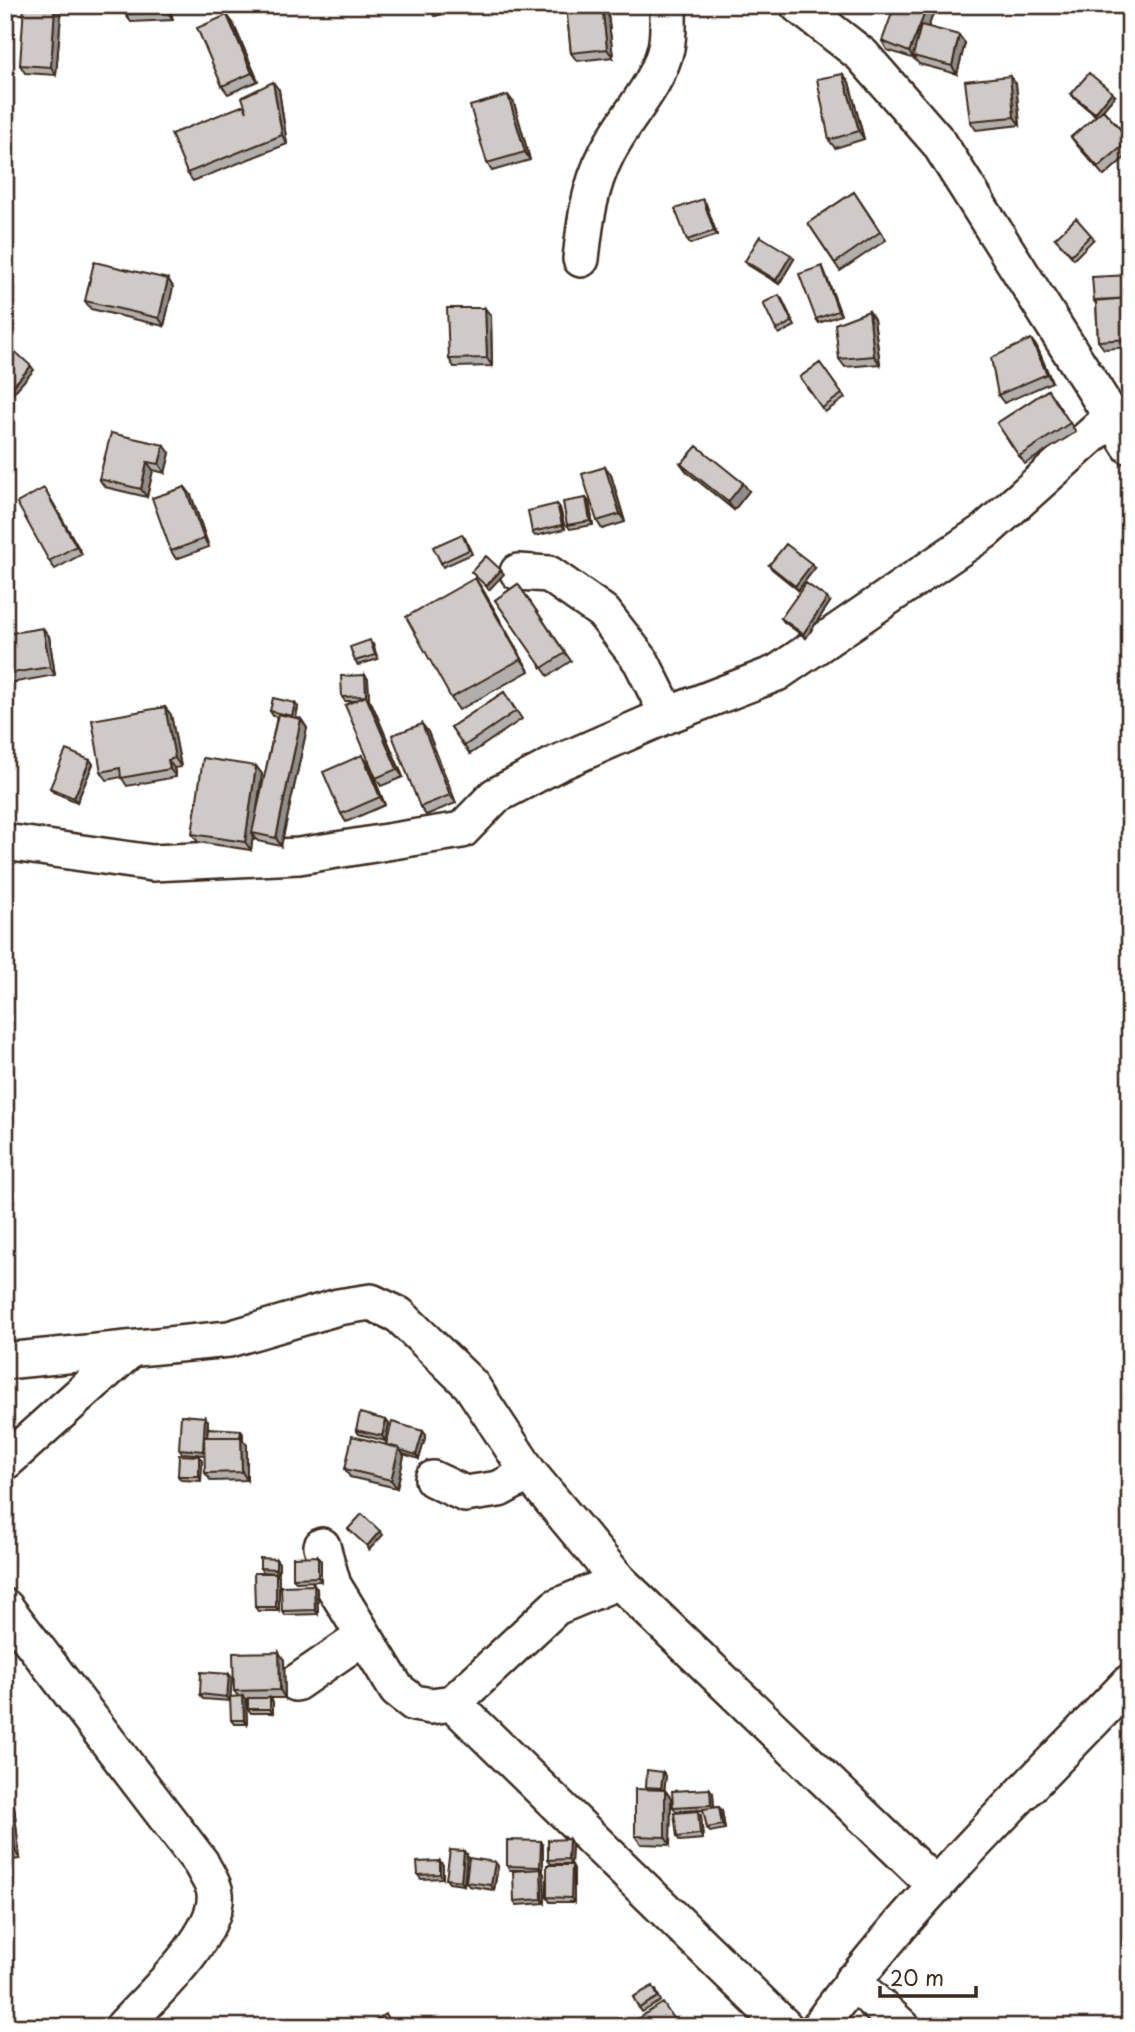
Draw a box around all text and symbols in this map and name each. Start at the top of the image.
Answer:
scale bar [880,1955,976,1999]
text: 20 m [890,1961,944,1993]

